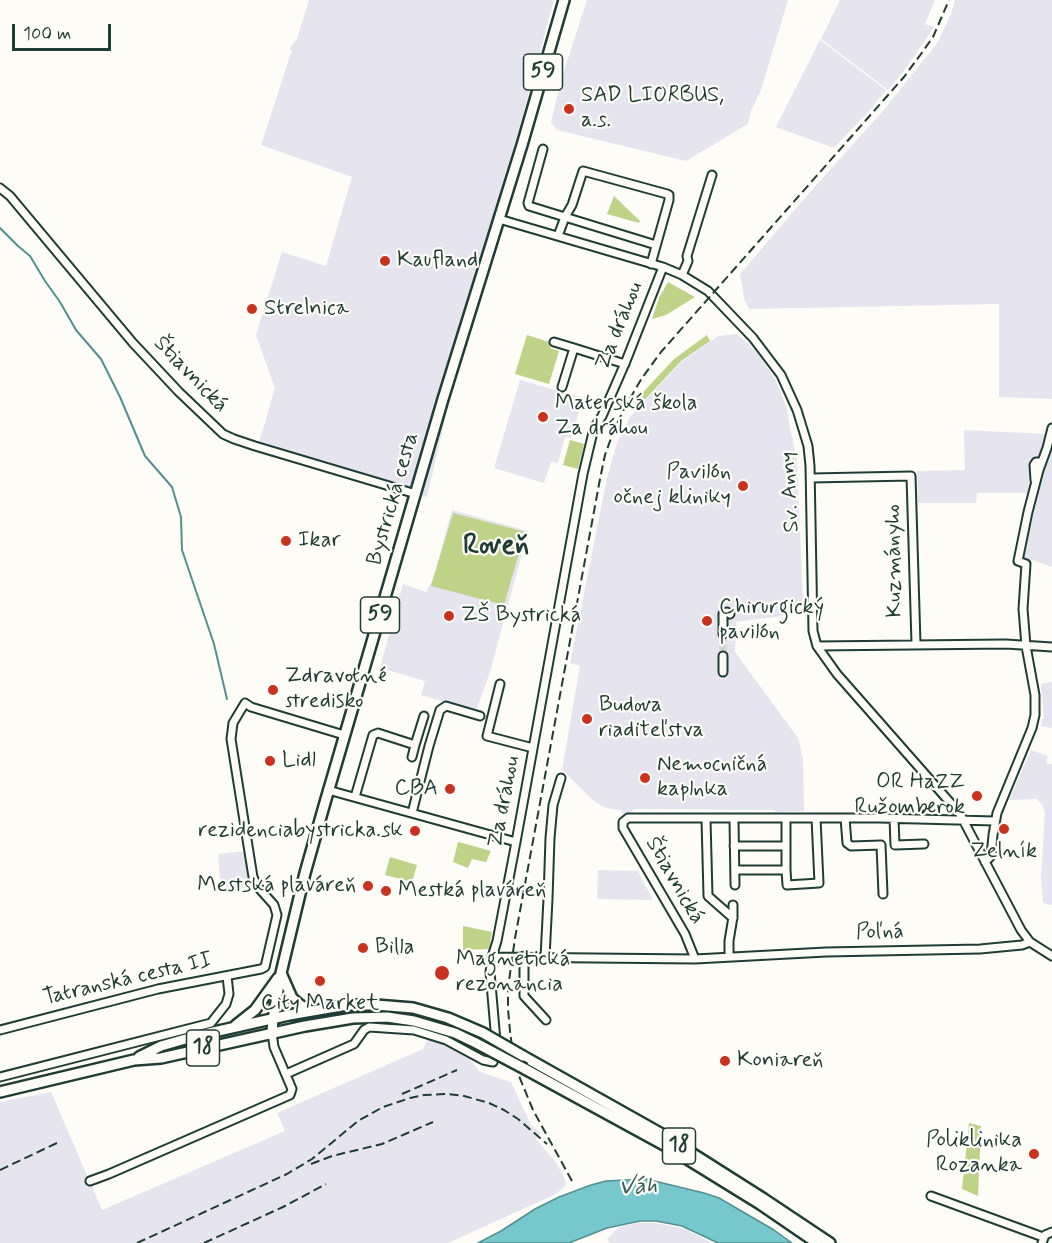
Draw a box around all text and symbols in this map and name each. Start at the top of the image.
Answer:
scale bar [15,12,114,50]
text: 100 m [23,22,71,46]
road number: 59 [524,54,562,90]
place label: SAD LIORBUS, a.s. [581,83,724,134]
marker: SAD LIORBUS, a.s. [562,102,576,116]
place label: Kaufland [397,248,478,274]
marker: Kaufland [378,254,392,268]
street label: Za dráhou [590,278,650,374]
place label: Strelnica [264,296,349,322]
marker: Strelnica [245,302,259,316]
street label: Štiavnická [147,331,233,419]
place label: Materská škola Za dráhou [555,391,698,442]
marker: Materská škola Za dráhou [536,410,550,424]
street label: Bystrická cesta [362,429,426,569]
street label: Sv. Anny [776,451,806,533]
place label: Pavilón očnej kliniky [614,460,731,512]
marker: Pavilón očnej kliniky [736,479,750,493]
street label: Kuzmányho [881,504,909,618]
place label: Ikar [298,528,341,554]
district label: Roveň [463,530,529,564]
marker: Ikar [279,534,293,548]
place label: Chirurgický pavilón [719,595,824,646]
road number: 59 [360,597,400,633]
place label: ZŠ Bystrická [461,603,581,629]
marker: ZŠ Bystrická [442,609,456,623]
marker: Chirurgický pavilón [700,614,714,628]
place label: Zdravotné stredisko [285,664,386,716]
marker: Zdravotné stredisko [266,683,280,697]
place label: Budova riaditeľstva [599,693,704,744]
marker: Budova riaditeľstva [580,712,594,726]
place label: Lidl [282,748,316,774]
place label: Nemocničná kaplnka [657,752,767,804]
marker: Lidl [263,754,277,768]
street label: Za dráhou [483,754,527,850]
place label: OR HaZZ Ružomberok [855,770,965,822]
marker: Nemocničná kaplnka [638,771,652,785]
place label: CBA [395,776,438,802]
marker: CBA [443,782,457,796]
marker: OR HaZZ Ružomberok [970,789,984,803]
place label: rezidenciabystricka.sk [198,818,403,844]
marker: Zelník [997,822,1011,836]
marker: rezidenciabystricka.sk [408,824,422,838]
street label: Štiavnická [638,833,710,929]
place label: Zelník [971,839,1037,865]
place label: Mestská plaváreň [197,873,356,899]
place label: Mestká plaváreň [398,878,546,904]
marker: Mestská plaváreň [361,879,375,893]
marker: Mestká plaváreň [379,884,393,898]
street label: Poľná [856,919,904,947]
place label: Billa [375,935,414,961]
marker: Billa [356,941,370,955]
place label: Magnetická rezonancia [456,947,570,998]
street label: Tatranská cesta II [41,948,215,1012]
marker: Magnetická rezonancia [433,964,451,982]
marker: City Market [313,974,327,988]
place label: City Market [261,991,379,1017]
road number: 18 [186,1030,220,1066]
place label: Koniareň [737,1048,823,1074]
marker: Koniareň [718,1054,732,1068]
road number: 18 [662,1128,696,1164]
place label: Poliklinika Rozanka [926,1128,1022,1180]
marker: Poliklinika Rozanka [1027,1147,1041,1161]
water label: Váh [618,1173,658,1203]

